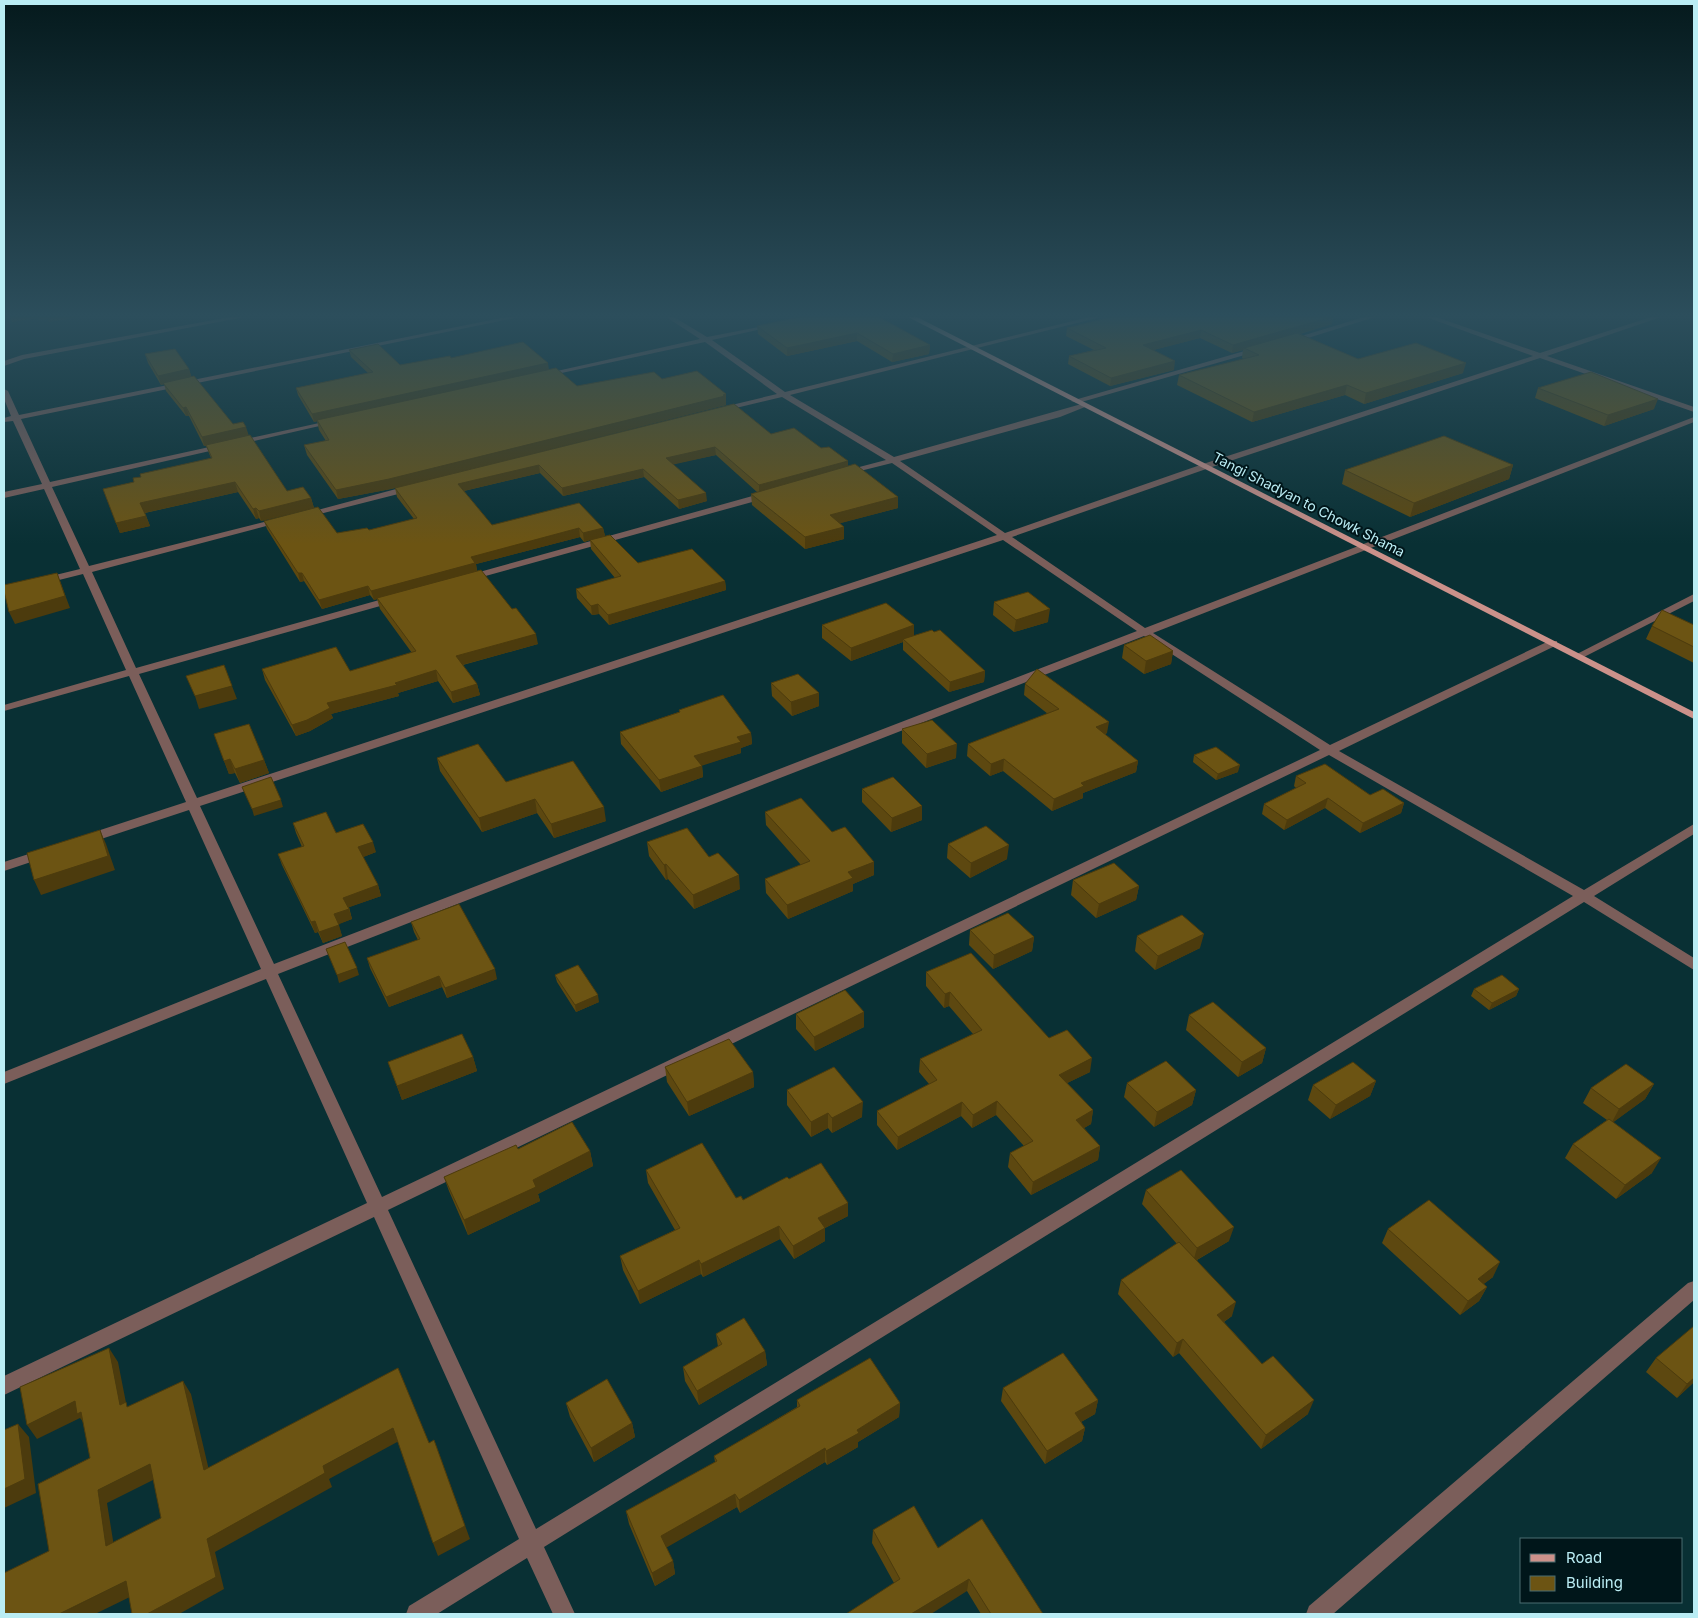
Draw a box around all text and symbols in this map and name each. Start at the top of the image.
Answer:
street label: Tangi Shadyan to Chowk Shama [1210,448,1408,560]
legend [1520,1538,1683,1603]
text: Road [1566,1548,1602,1567]
text: Building [1566,1573,1623,1592]

